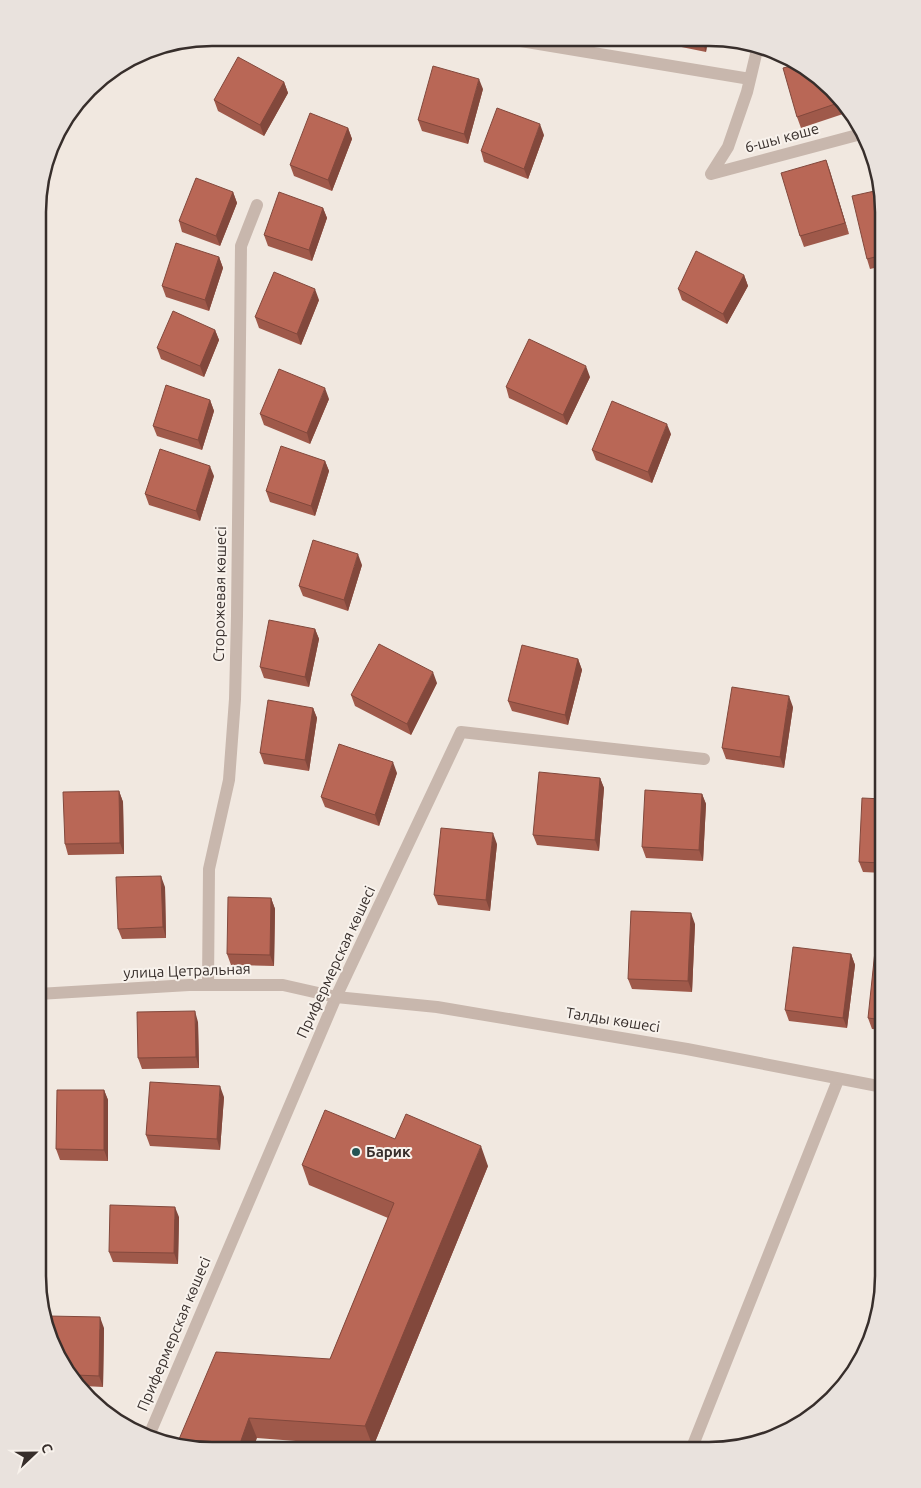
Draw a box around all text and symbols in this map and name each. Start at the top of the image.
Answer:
street label: 6-шы көше [743,119,821,156]
street label: Сторожевая көшесі [210,526,229,662]
street label: Прифермерская көшесі [293,883,378,1040]
street label: улица Цетральная [123,960,251,981]
street label: Талды көшесі [565,1004,661,1035]
place label: Барик [366,1143,411,1160]
marker: Барик [350,1146,362,1158]
street label: Прифермерская көшесі [133,1254,214,1413]
north arrow [10,1428,60,1478]
text: С [38,1441,56,1455]

